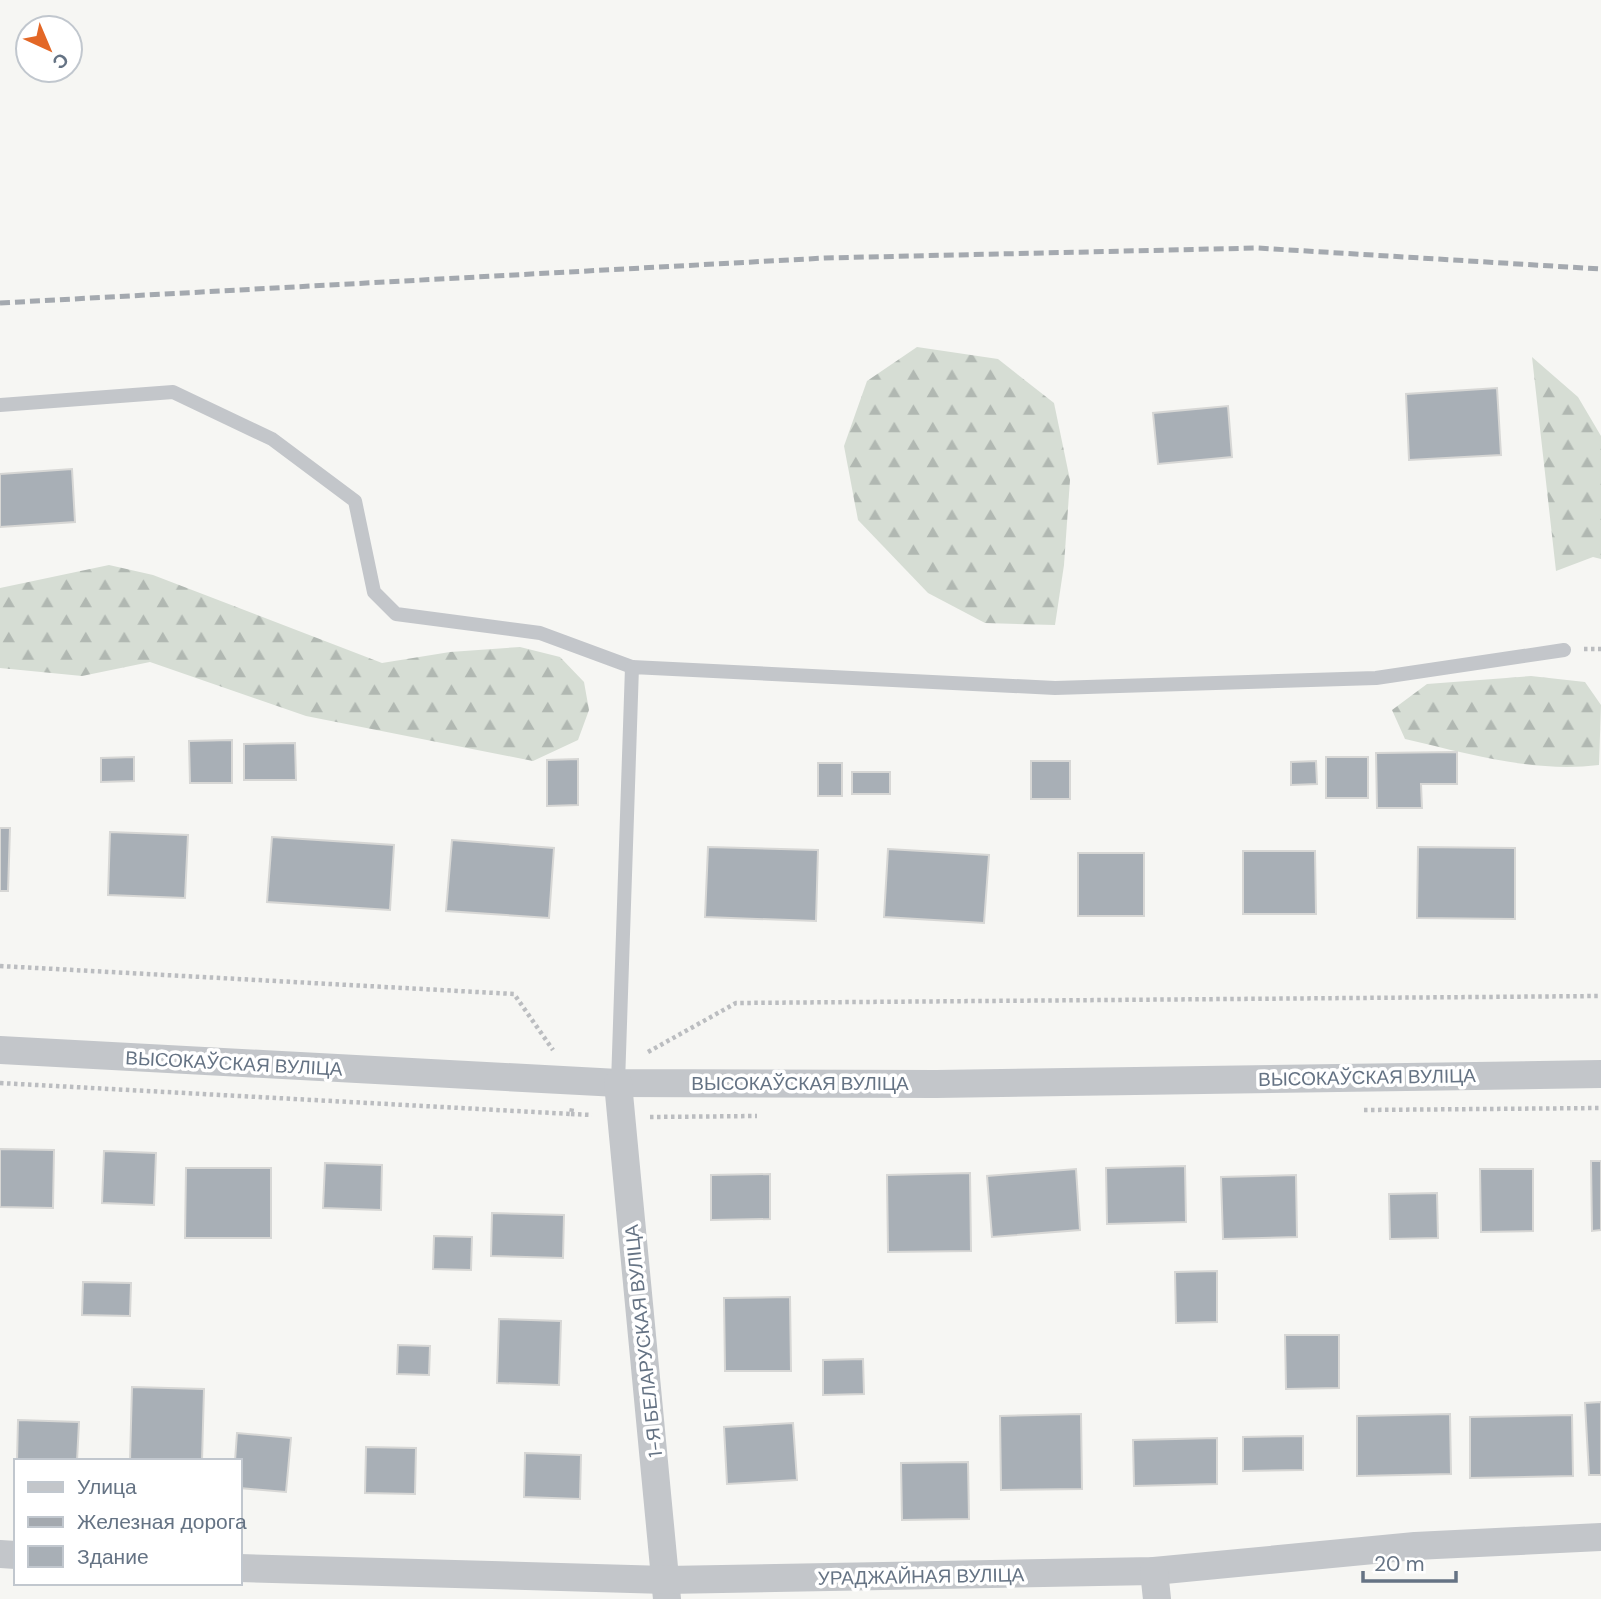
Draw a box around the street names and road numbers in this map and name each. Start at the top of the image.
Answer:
street label: ВЫСОКАЎСКАЯ ВУЛІЦА [125,1045,344,1082]
street label: ВЫСОКАЎСКАЯ ВУЛІЦА [1258,1063,1476,1092]
street label: ВЫСОКАЎСКАЯ ВУЛІЦА [691,1071,909,1096]
street label: 1-Я БЕЛАРУСКАЯ ВУЛІЦА [619,1223,668,1459]
street label: УРАДЖАЙНАЯ ВУЛІЦА [817,1562,1025,1591]

